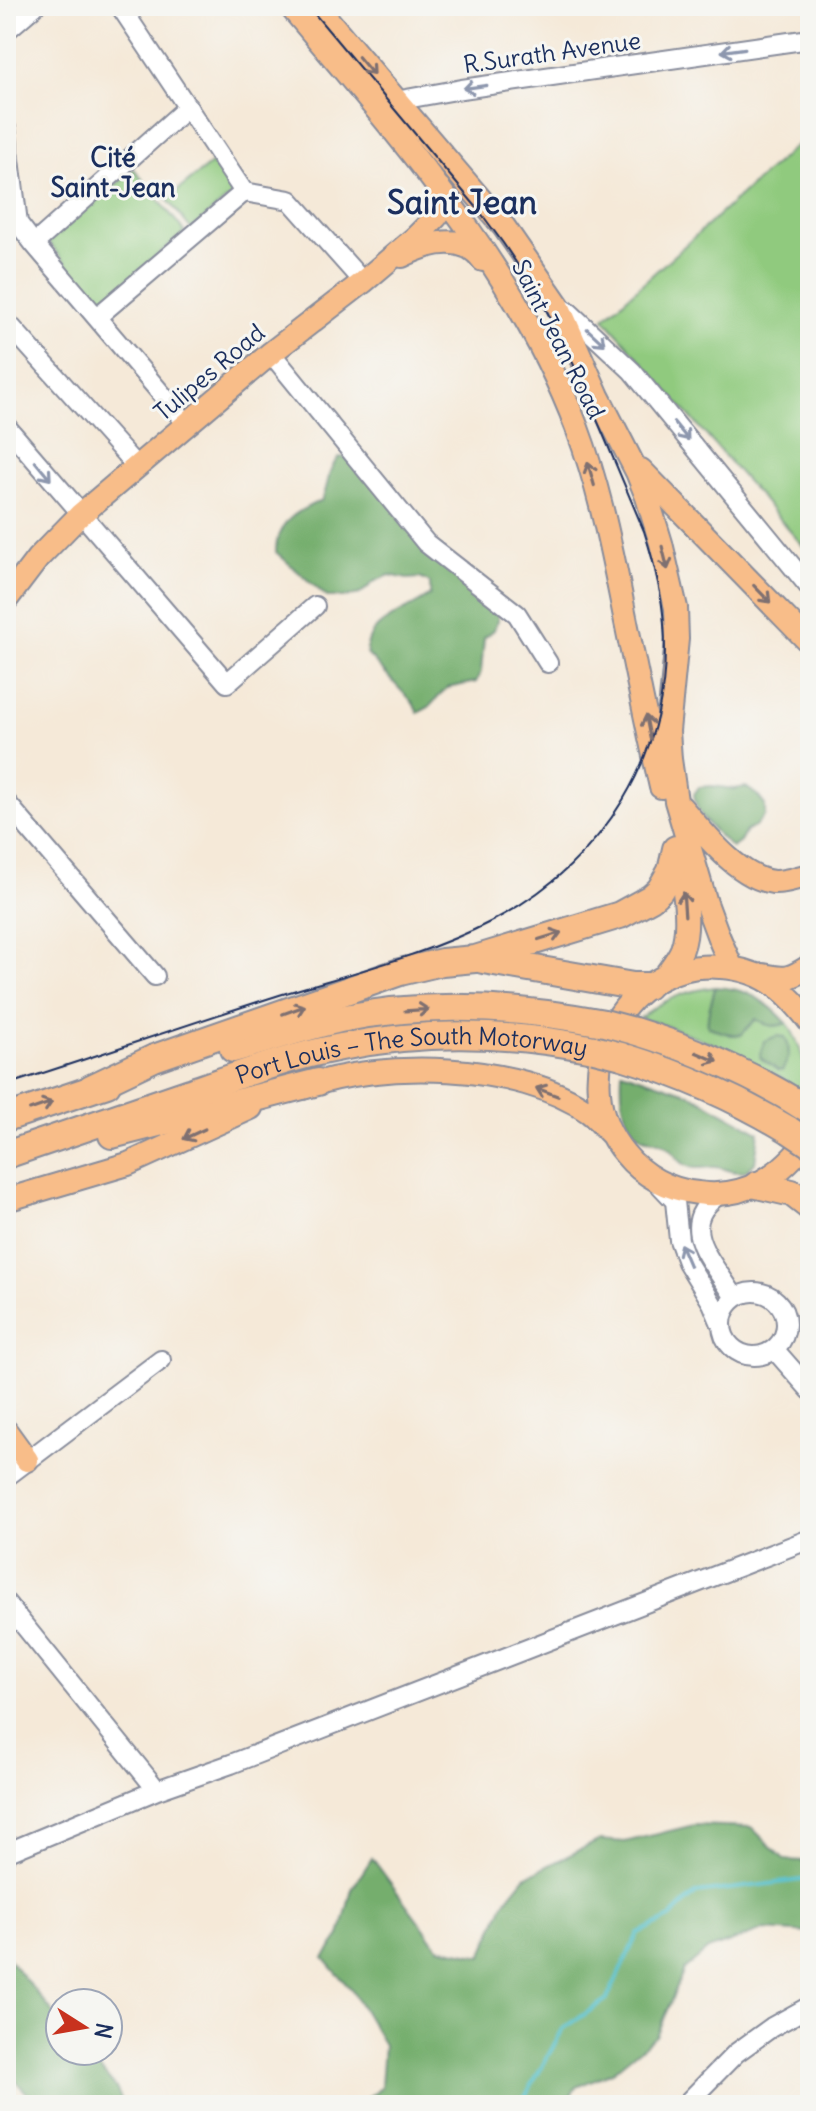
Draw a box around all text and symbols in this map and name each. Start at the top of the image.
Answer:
street label: R.Surath Avenue [461,25,643,79]
one-way arrow [721,43,746,58]
one-way arrow [357,55,375,76]
one-way arrow [463,80,489,95]
district label: Cité Saint-Jean [50,141,176,204]
district label: Saint Jean [387,182,537,223]
street label: Saint Jean Road [506,254,612,424]
street label: Tulipes Road [148,317,270,427]
one-way arrow [585,327,605,346]
one-way arrow [672,420,690,441]
one-way arrow [34,460,52,480]
one-way arrow [583,461,598,487]
one-way arrow [658,544,673,570]
one-way arrow [752,584,771,603]
one-way arrow [639,715,654,740]
one-way arrow [676,891,691,918]
one-way arrow [537,928,562,942]
one-way arrow [282,1002,306,1016]
one-way arrow [403,1002,430,1017]
street label: Port Louis – The South Motorway [232,1020,590,1090]
one-way arrow [694,1050,719,1065]
one-way arrow [535,1084,560,1098]
one-way arrow [28,1097,53,1112]
one-way arrow [182,1127,206,1142]
one-way arrow [677,1243,692,1268]
north arrow [44,1987,124,2067]
text: N [88,2021,119,2041]

